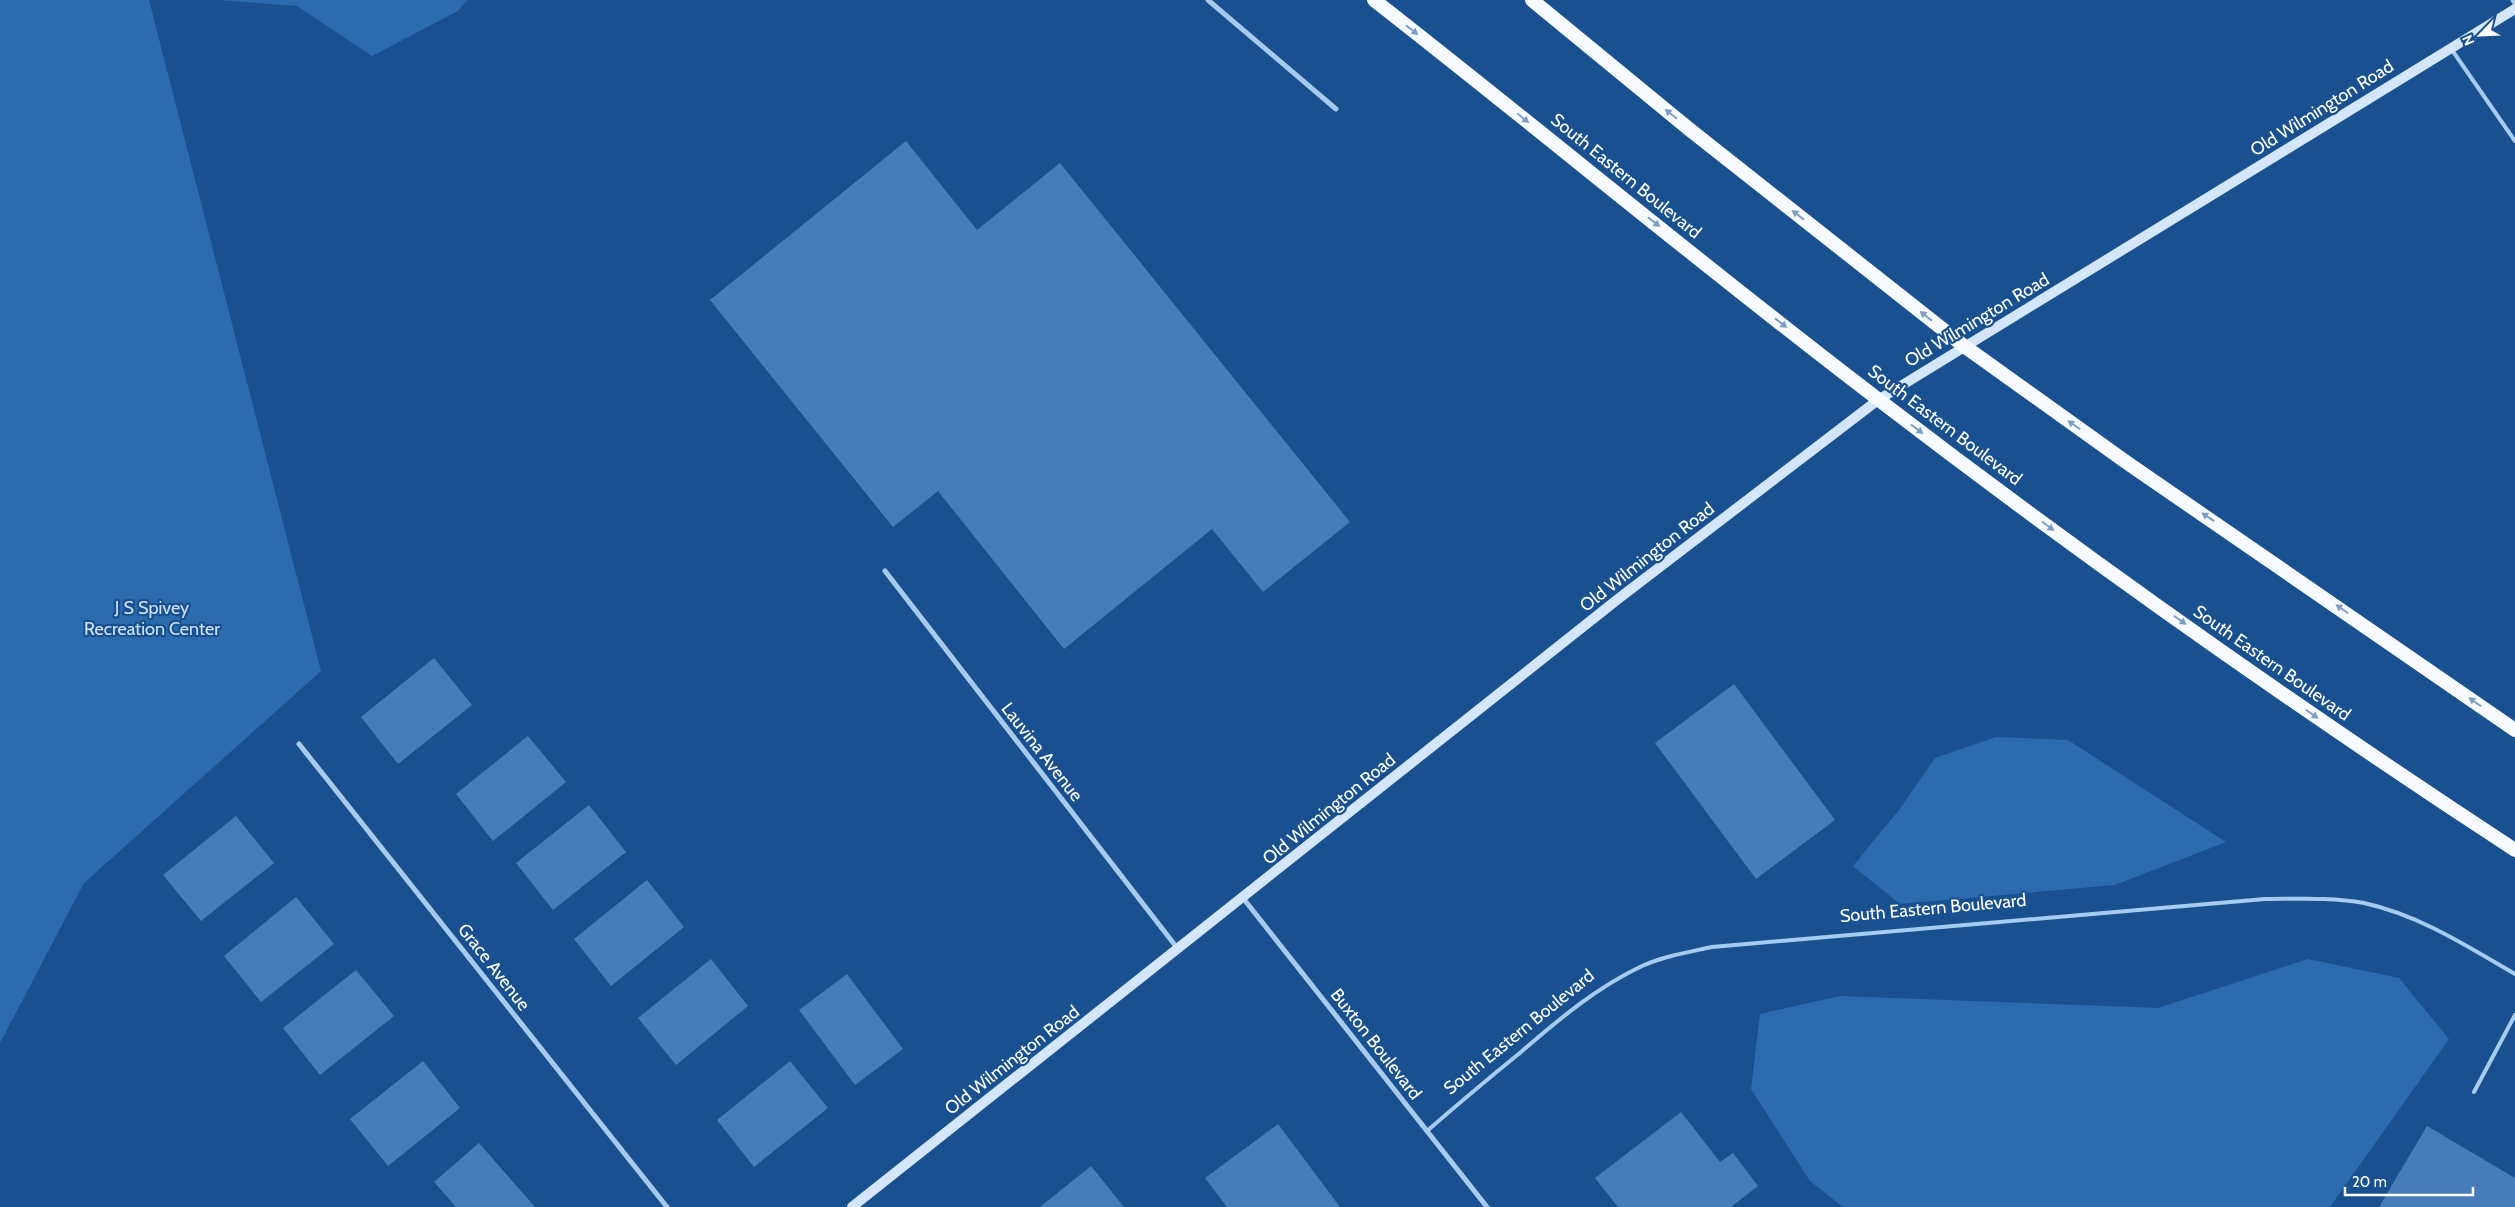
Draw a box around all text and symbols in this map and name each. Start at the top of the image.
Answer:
north arrow [2455,10,2505,60]
one-way arrow [1405,25,1419,35]
text: N [2458,32,2478,48]
street label: Old Wilmington Road [2246,55,2398,161]
street label: South Eastern Boulevard [1546,109,1706,243]
one-way arrow [1665,109,1677,120]
one-way arrow [1517,113,1530,123]
one-way arrow [1792,210,1805,221]
one-way arrow [1647,217,1660,228]
street label: Old Wilmington Road [1901,268,2053,372]
one-way arrow [1920,310,1933,321]
one-way arrow [1774,318,1788,328]
street label: South Eastern Boulevard [1864,360,2026,490]
one-way arrow [2067,420,2081,430]
one-way arrow [1910,424,1924,434]
street label: Old Wilmington Road [1575,498,1719,616]
one-way arrow [2201,513,2215,522]
one-way arrow [2041,520,2054,531]
park label: J S Spivey Recreation Center [84,597,220,640]
street label: South Eastern Boulevard [2189,600,2355,726]
one-way arrow [2335,604,2349,614]
one-way arrow [2173,615,2187,625]
one-way arrow [2468,697,2482,707]
street label: Lauvina Avenue [997,698,1087,806]
one-way arrow [2306,709,2319,719]
street label: Old Wilmington Road [1258,749,1400,869]
street label: South Eastern Boulevard [1839,889,2027,927]
street label: Grace Avenue [453,919,535,1015]
street label: South Eastern Boulevard [1439,965,1599,1099]
street label: Buxton Boulevard [1326,984,1426,1104]
street label: Old Wilmington Road [940,1001,1084,1119]
scale bar [2345,1164,2472,1196]
text: 20 m [2352,1173,2387,1191]

